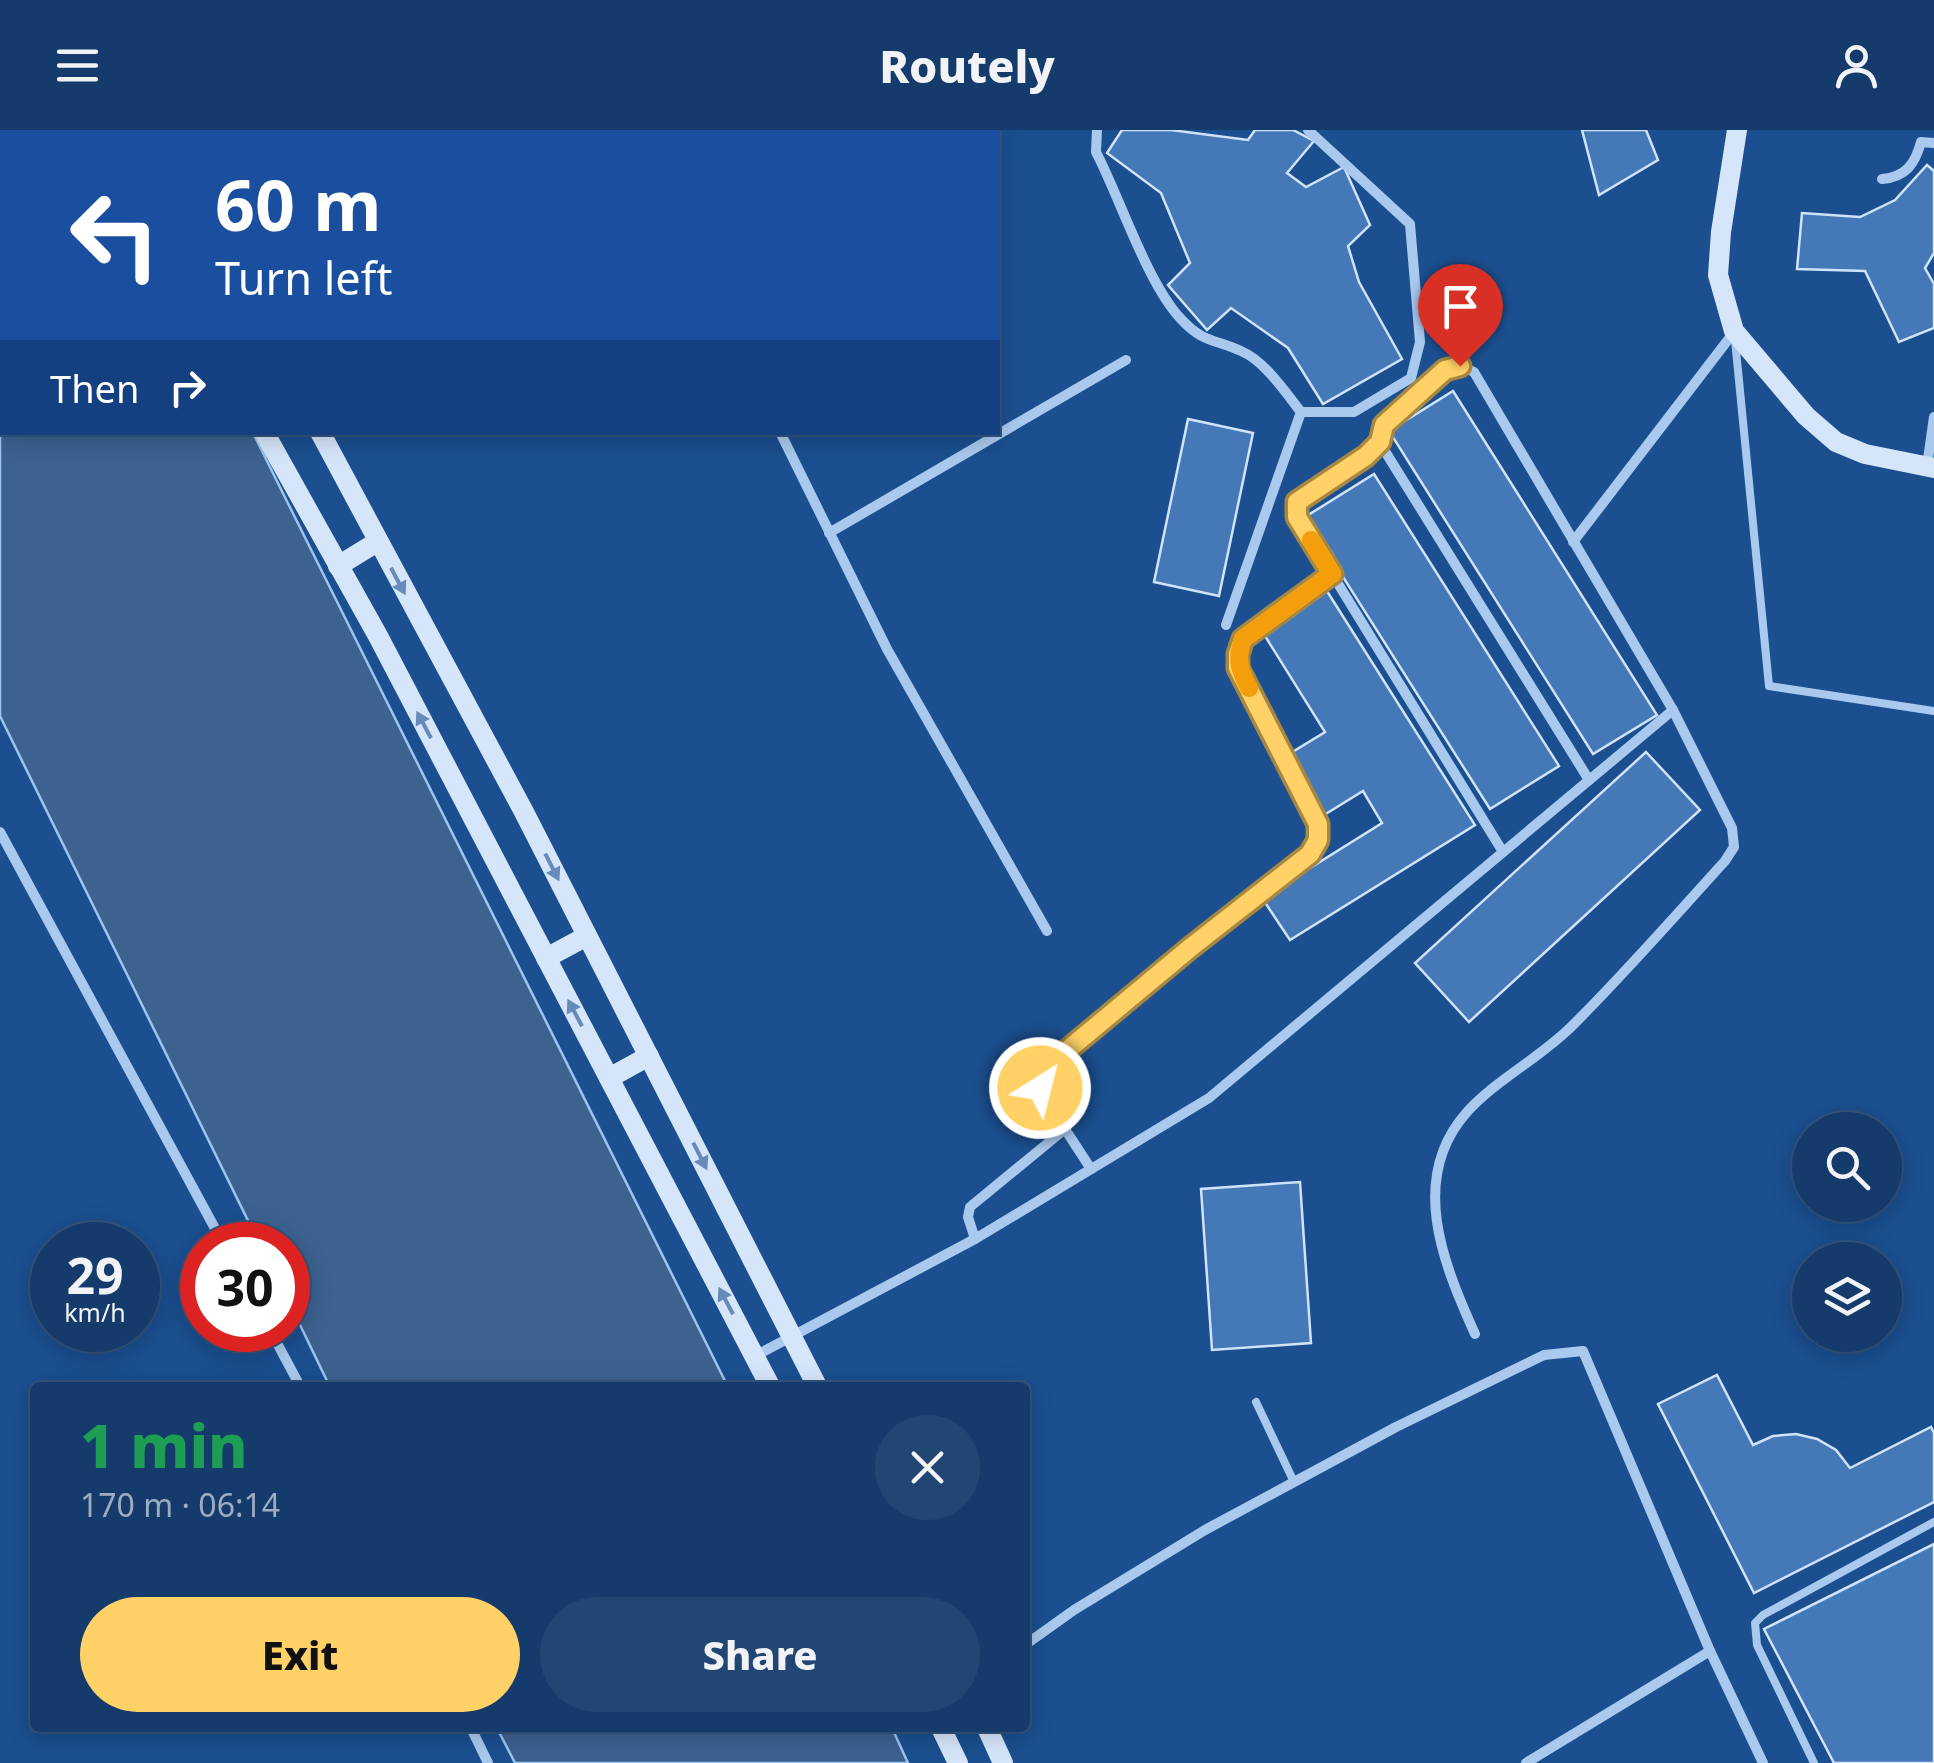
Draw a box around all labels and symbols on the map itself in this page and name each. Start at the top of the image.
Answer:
pin [1418,264,1503,367]
one-way arrow [389,566,406,595]
one-way arrow [416,711,433,740]
one-way arrow [543,853,560,882]
one-way arrow [567,999,584,1028]
position arrow [988,1036,1092,1140]
one-way arrow [691,1142,708,1171]
speed limit sign: 30 [180,1222,310,1352]
one-way arrow [718,1286,735,1315]

